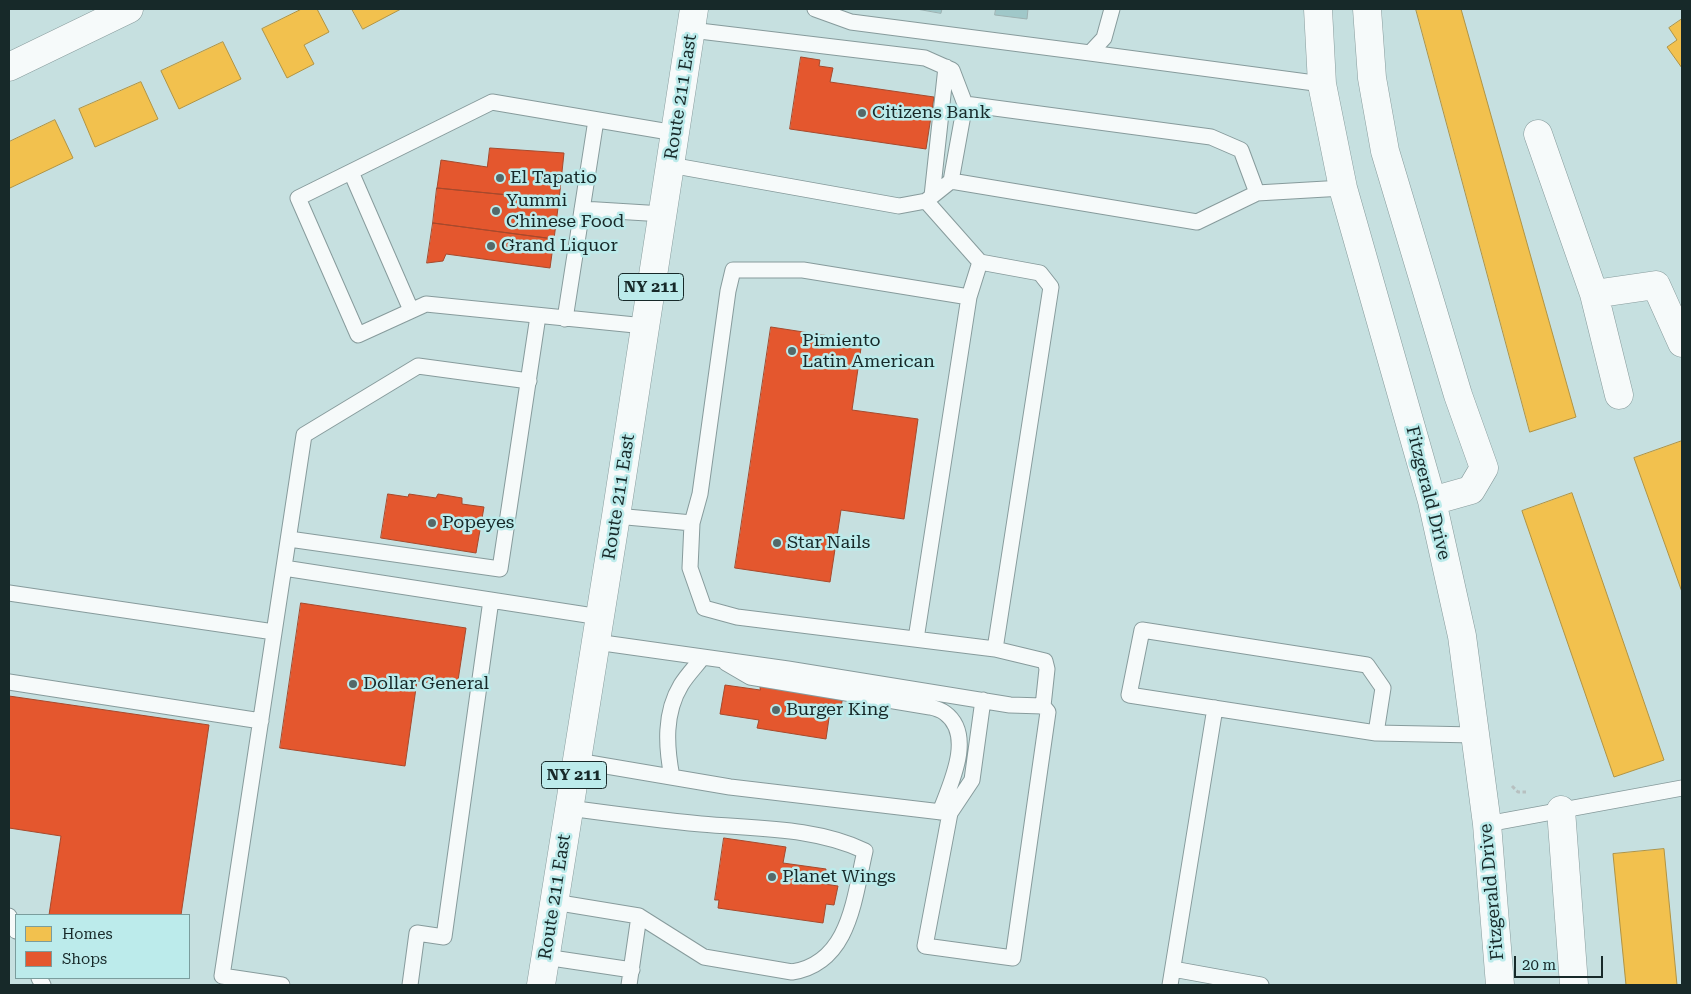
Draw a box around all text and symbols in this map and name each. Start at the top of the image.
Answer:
street label: Route 211 East [660,33,702,161]
place label: Citizens Bank [872,102,991,124]
marker: Citizens Bank [856,107,868,119]
place label: El Tapatio [510,167,597,189]
marker: El Tapatio [494,172,506,184]
place label: Yummi Chinese Food [506,190,624,232]
marker: Yummi Chinese Food [490,205,502,217]
place label: Grand Liquor [501,235,618,257]
marker: Grand Liquor [485,240,497,252]
road number: NY 211 [618,274,684,300]
place label: Pimiento Latin American [802,330,935,372]
marker: Pimiento Latin American [786,345,798,357]
street label: Fitzgerald Drive [1401,424,1455,562]
street label: Route 211 East [598,433,640,561]
place label: Popeyes [442,512,514,534]
marker: Popeyes [426,517,438,529]
place label: Star Nails [787,532,870,554]
marker: Star Nails [771,537,783,549]
place label: Dollar General [363,673,489,695]
marker: Dollar General [347,678,359,690]
place label: Burger King [786,699,889,721]
marker: Burger King [770,704,782,716]
road number: NY 211 [542,762,606,788]
street label: Fitzgerald Drive [1475,823,1509,961]
street label: Route 211 East [534,833,576,961]
place label: Planet Wings [782,866,896,888]
marker: Planet Wings [766,871,778,883]
legend [15,914,190,979]
text: Homes [62,925,113,943]
scale bar [1516,946,1605,978]
text: Shops [62,950,107,968]
text: 20 m [1522,956,1556,974]

